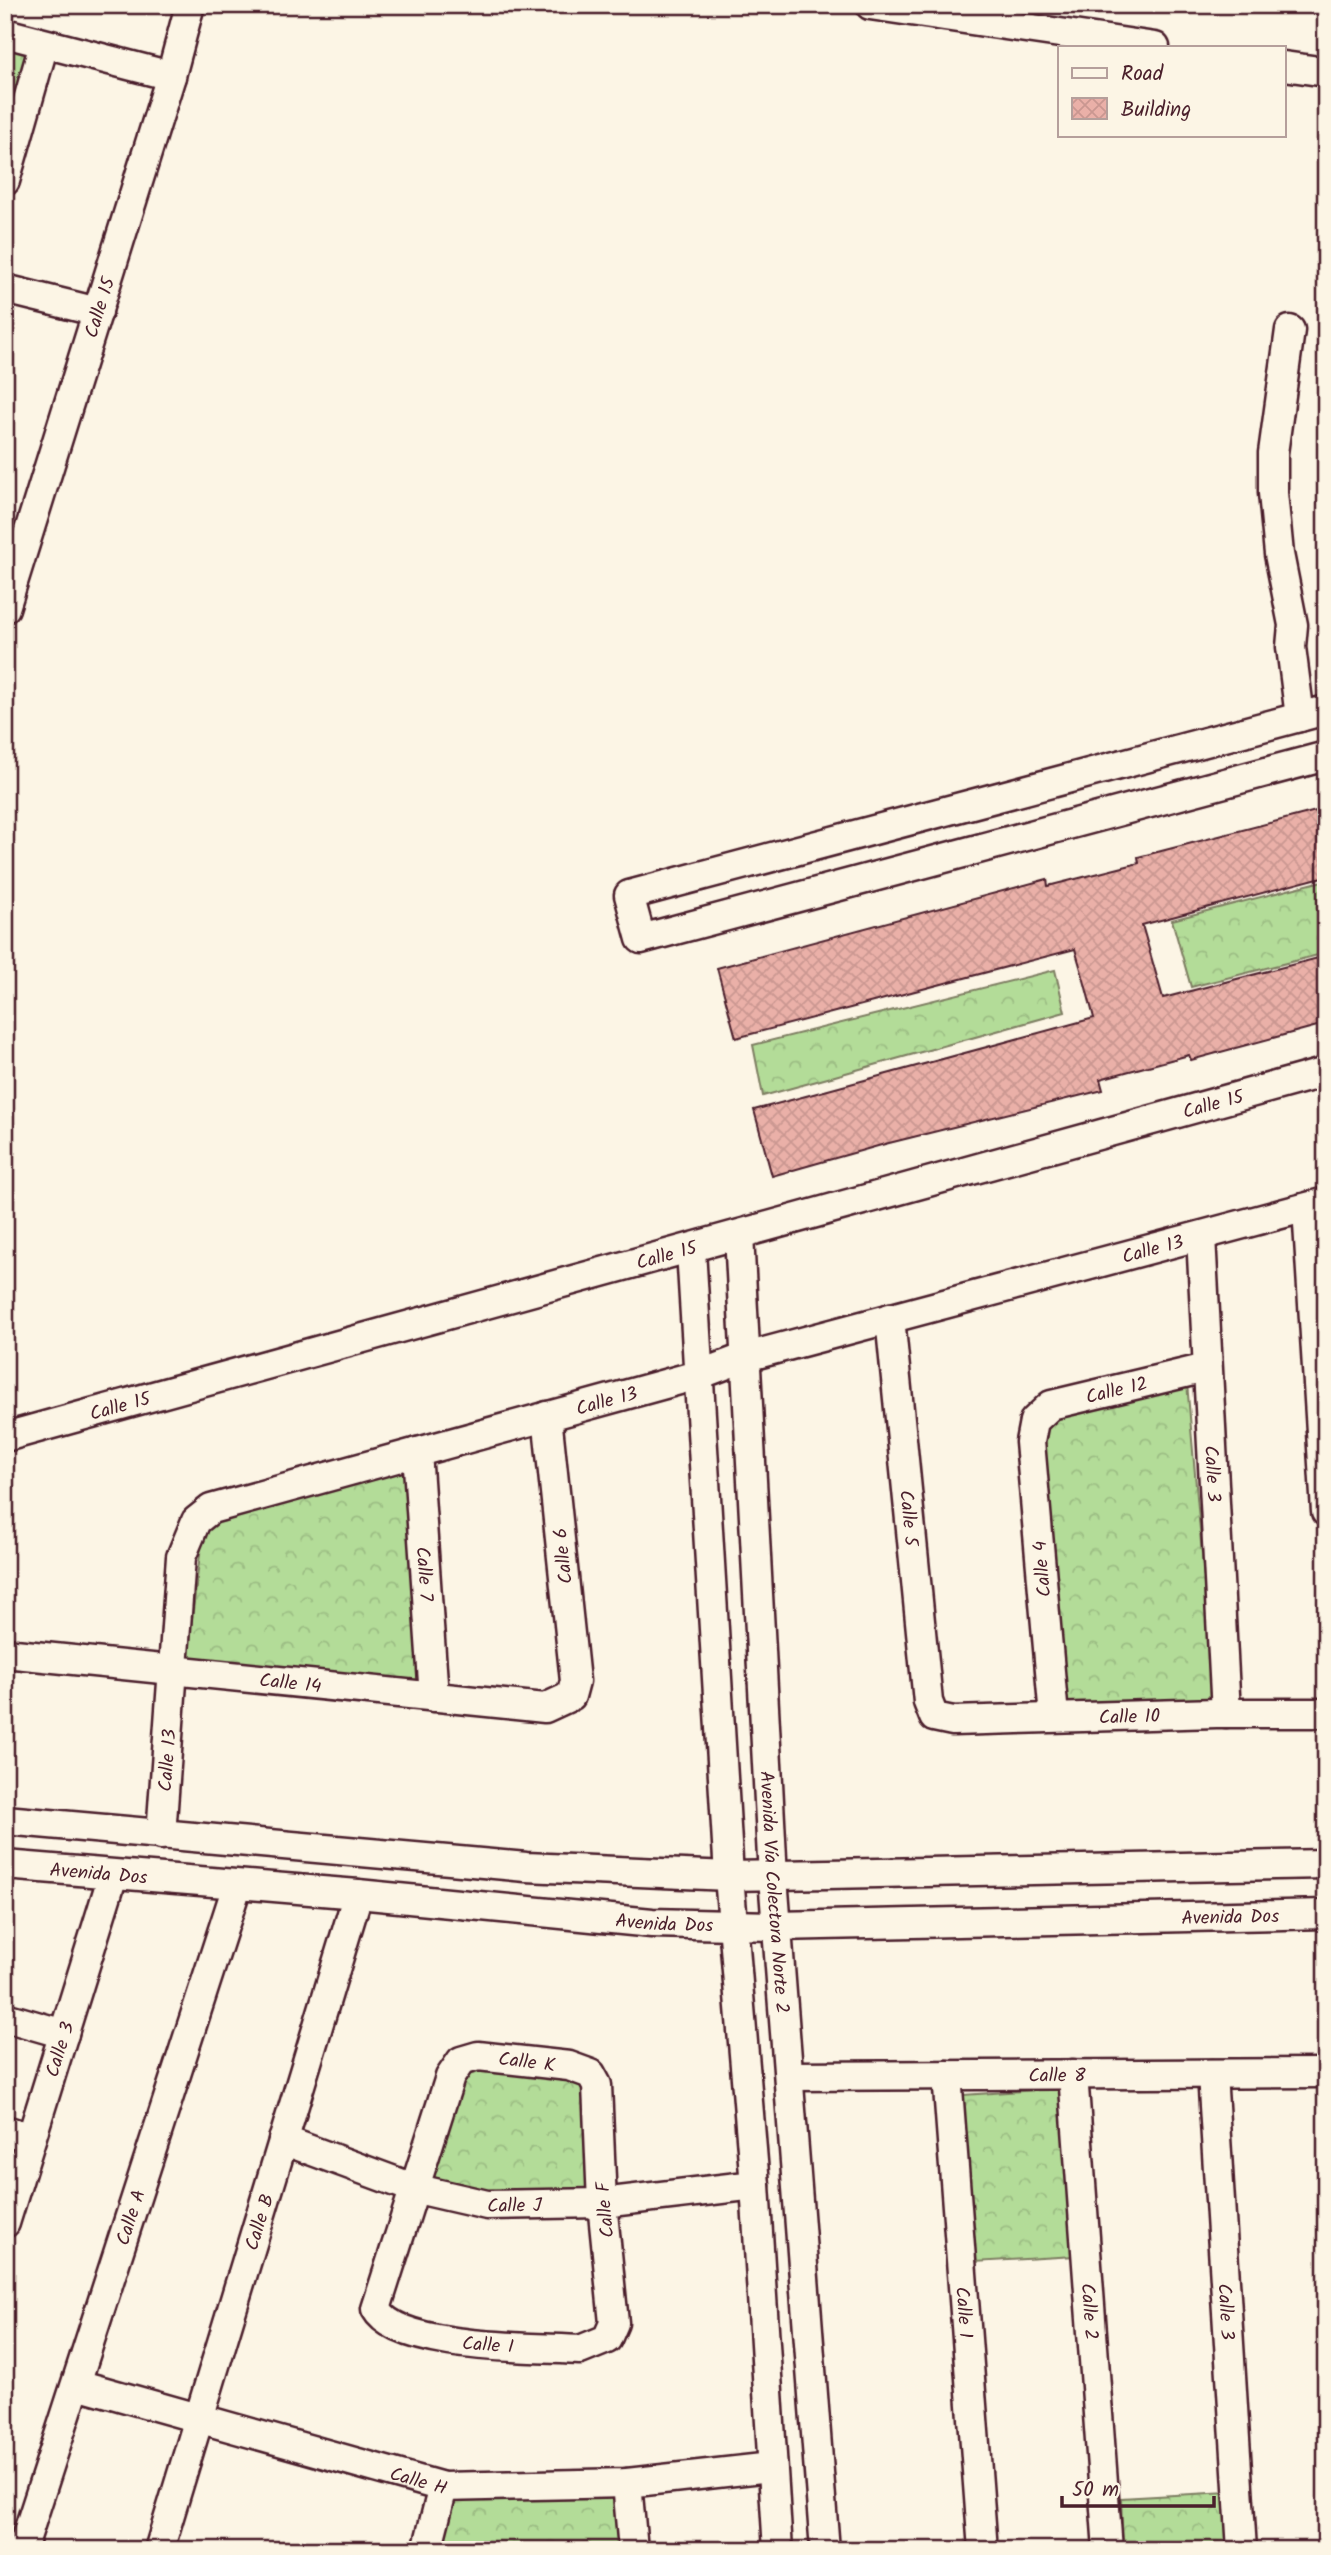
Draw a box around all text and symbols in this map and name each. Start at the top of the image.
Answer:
legend [1058,46,1286,136]
text: Road [1121,58,1164,91]
text: Building [1121,94,1191,127]
street label: Calle 15 [77,272,125,342]
street label: Calle 15 [1179,1082,1249,1128]
street label: Calle 13 [1119,1228,1187,1273]
street label: Calle 15 [633,1233,702,1279]
street label: Calle 12 [1083,1369,1151,1413]
street label: Calle 13 [573,1379,641,1425]
street label: Calle 15 [86,1384,156,1430]
street label: Calle 3 [1195,1445,1228,1503]
street label: Calle 5 [890,1489,926,1549]
street label: Calle 6 [546,1526,582,1585]
street label: Calle 4 [1026,1540,1060,1598]
street label: Calle 7 [407,1546,440,1603]
street label: Calle 14 [258,1666,323,1702]
street label: Calle 10 [1098,1702,1161,1734]
street label: Calle 13 [151,1728,186,1793]
street label: Avenida Vía Colectora Norte 2 [750,1770,796,2014]
street label: Avenida Dos [49,1856,149,1894]
street label: Avenida Dos [1181,1902,1280,1934]
street label: Avenida Dos [614,1906,714,1941]
street label: Calle 3 [38,2018,84,2081]
street label: Calle K [497,2045,558,2081]
street label: Calle 8 [1028,2061,1086,2092]
street label: Calle F [588,2179,623,2239]
street label: Calle A [109,2186,155,2250]
street label: Calle B [238,2190,283,2254]
street label: Calle J [487,2191,543,2222]
street label: Calle 2 [1071,2282,1106,2341]
street label: Calle 3 [1208,2282,1242,2341]
street label: Calle 1 [946,2286,980,2339]
street label: Calle I [461,2329,515,2363]
street label: Calle H [386,2460,450,2504]
scale bar [1062,2464,1214,2508]
text: 50 m [1072,2474,1119,2507]

